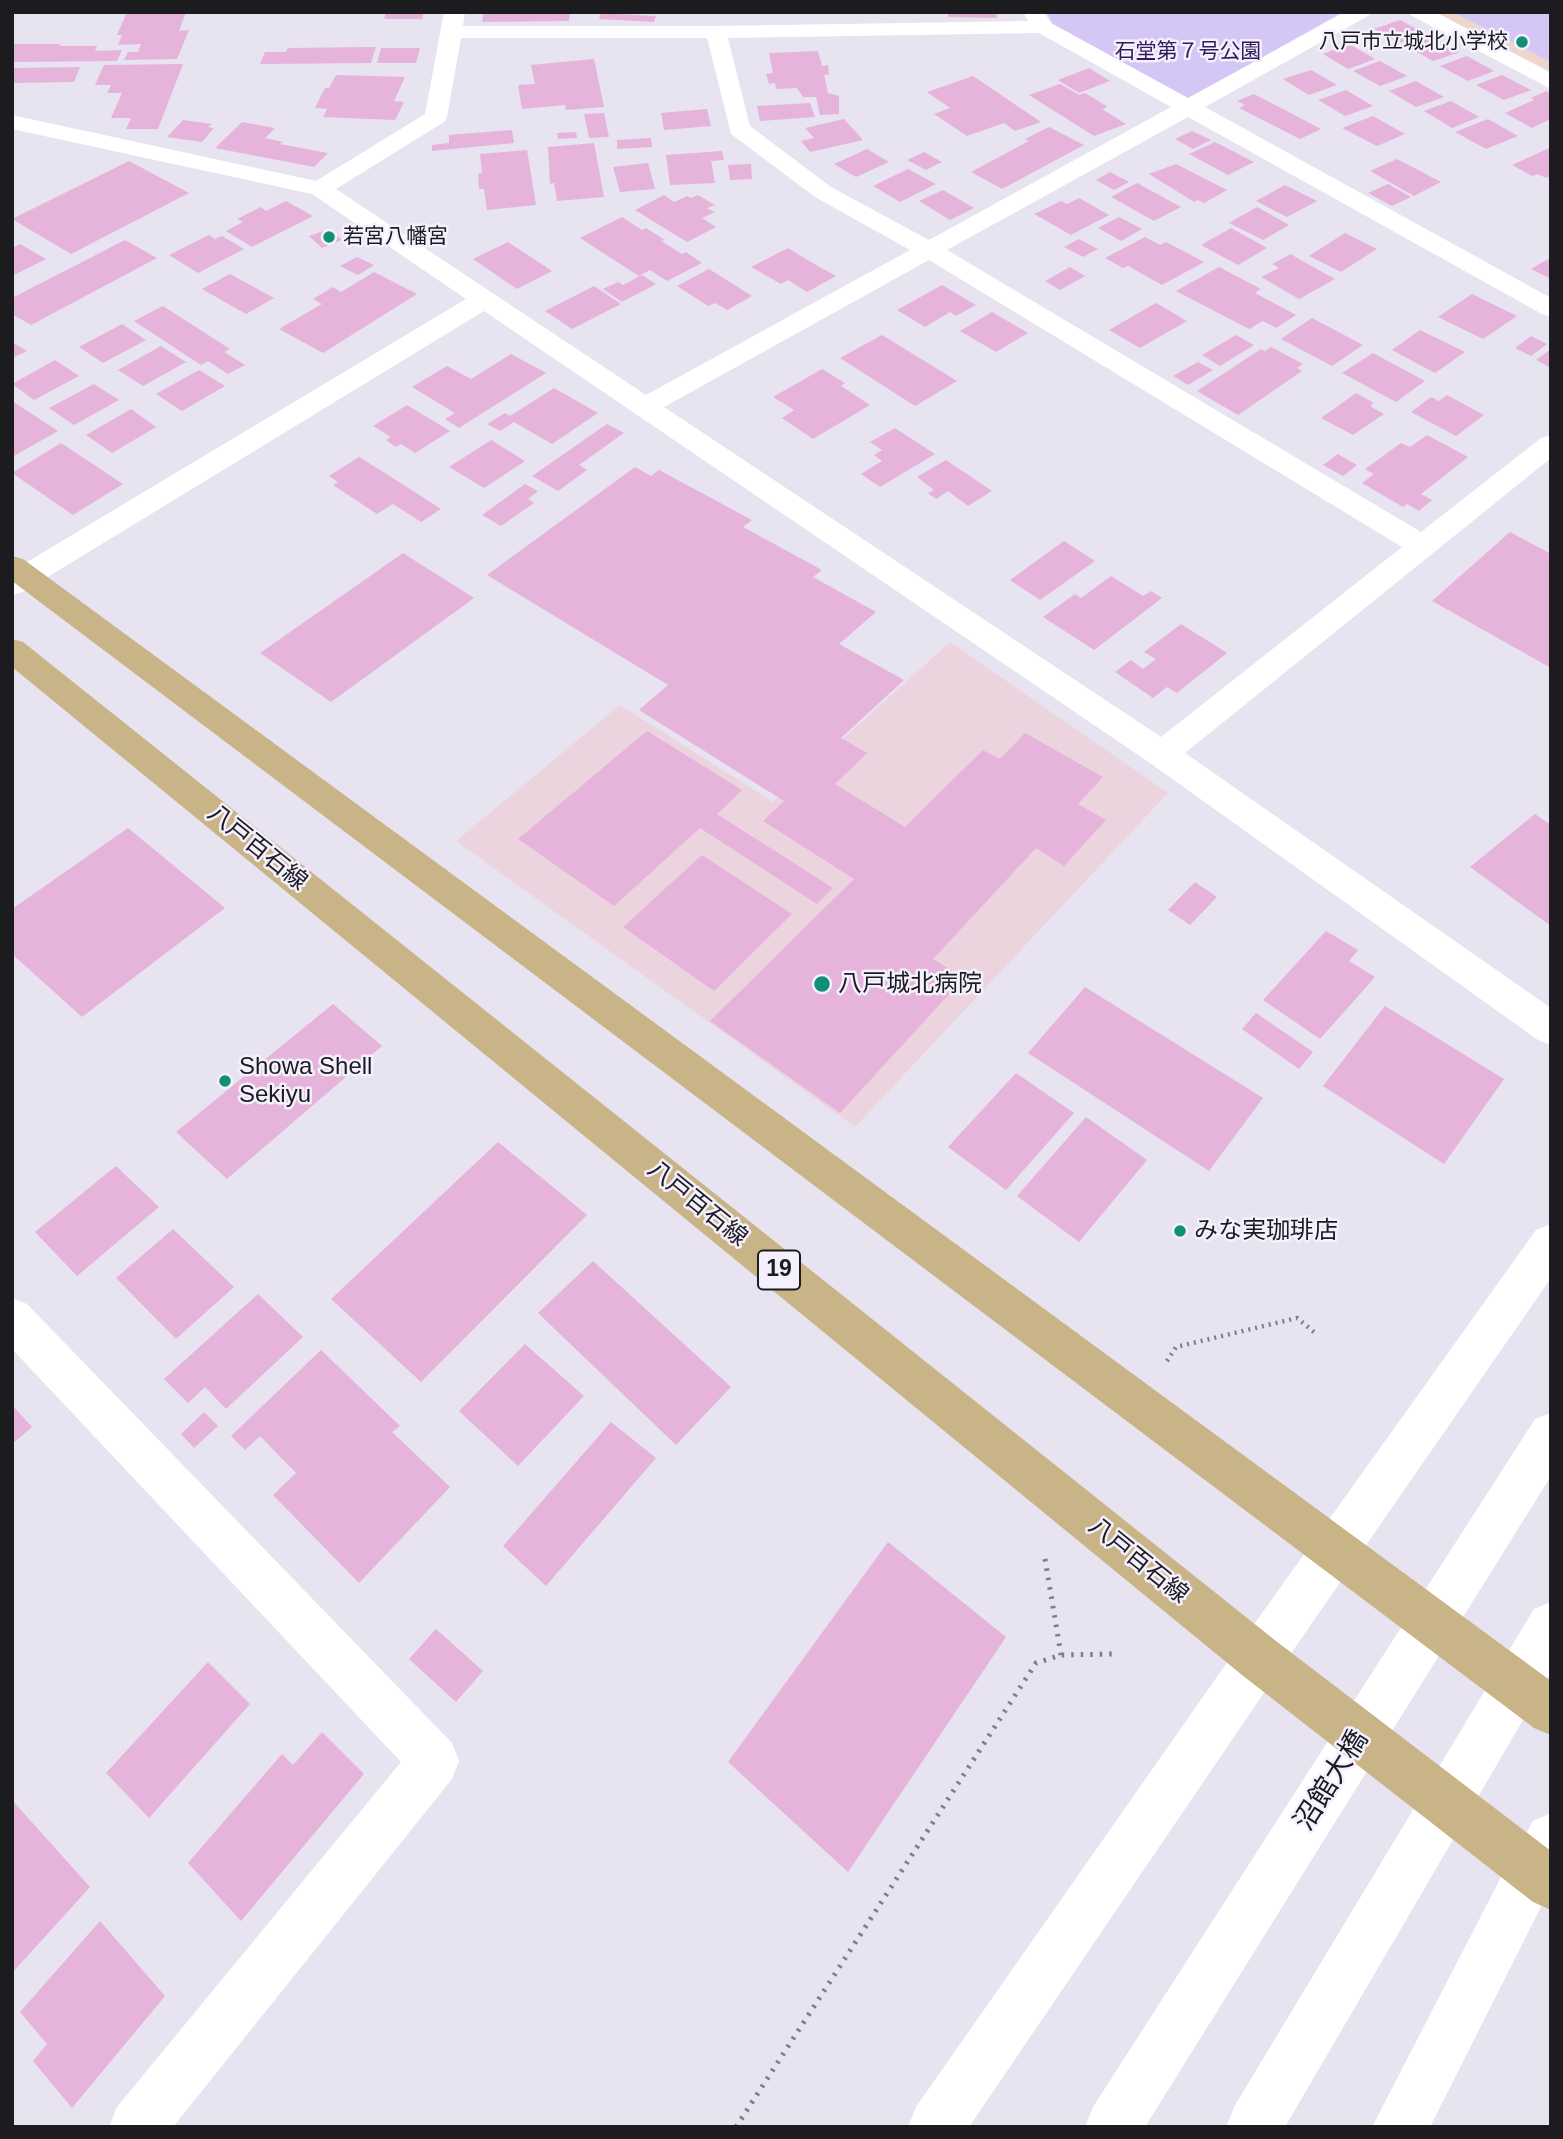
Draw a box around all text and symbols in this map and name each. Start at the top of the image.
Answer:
place label: 八戸市立城北小学校 [1319,29,1508,55]
marker: 八戸市立城北小学校 [1514,34,1530,50]
park label: 石堂第７号公園 [1115,39,1261,65]
place label: 若宮八幡宮 [343,224,448,250]
marker: 若宮八幡宮 [321,229,337,245]
street label: 八戸百石線 [201,799,313,897]
place label: 八戸城北病院 [838,970,982,998]
marker: 八戸城北病院 [812,974,832,994]
place label: Showa Shell Sekiyu [239,1053,372,1109]
marker: Showa Shell Sekiyu [217,1073,233,1089]
street label: 八戸百石線 [641,1155,753,1253]
place label: みな実珈琲店 [1194,1217,1338,1245]
marker: みな実珈琲店 [1172,1223,1188,1239]
road number: 19 [758,1250,800,1289]
street label: 八戸百石線 [1082,1512,1194,1610]
street label: 沼館大橋 [1288,1725,1376,1837]

